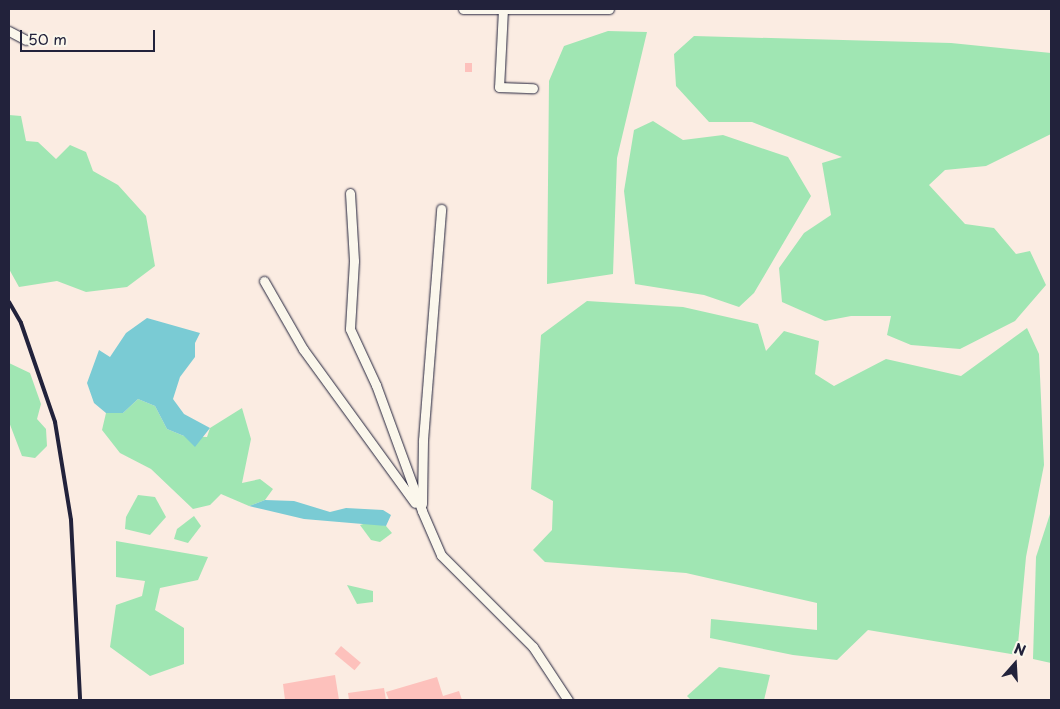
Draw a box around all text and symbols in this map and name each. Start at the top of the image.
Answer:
scale bar [22,20,158,52]
text: 50 m [28,27,67,50]
text: N [1011,638,1029,661]
north arrow [990,639,1040,689]

